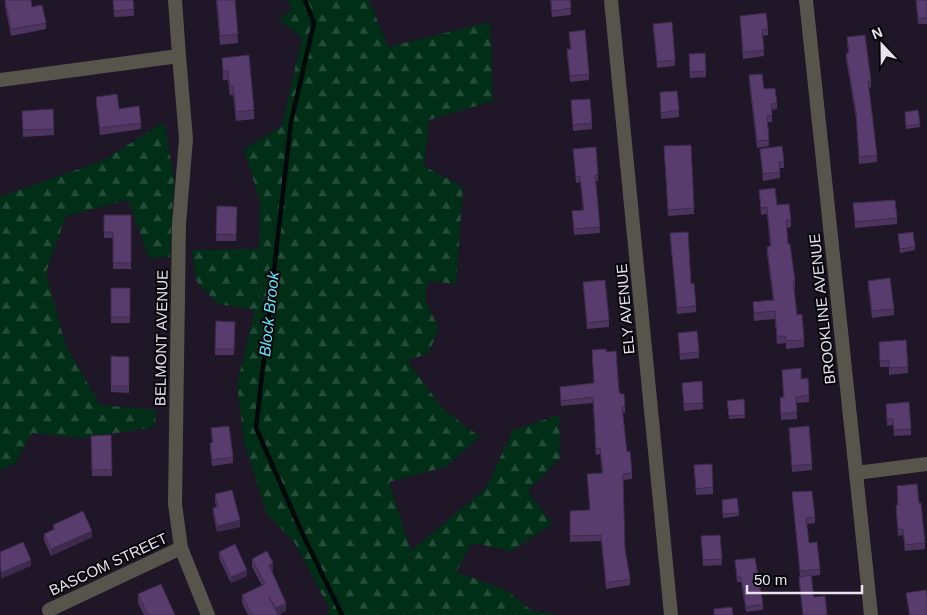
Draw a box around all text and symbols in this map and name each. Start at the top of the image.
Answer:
north arrow [857,20,907,70]
text: N [869,24,885,42]
street label: BROOKLINE AVENUE [806,233,838,385]
street label: ELY AVENUE [613,263,637,355]
street label: BELMONT AVENUE [151,270,171,406]
water label: Block Brook [256,270,282,357]
street label: BASCOM STREET [46,529,170,599]
scale bar [747,562,862,594]
text: 50 m [754,571,787,588]

